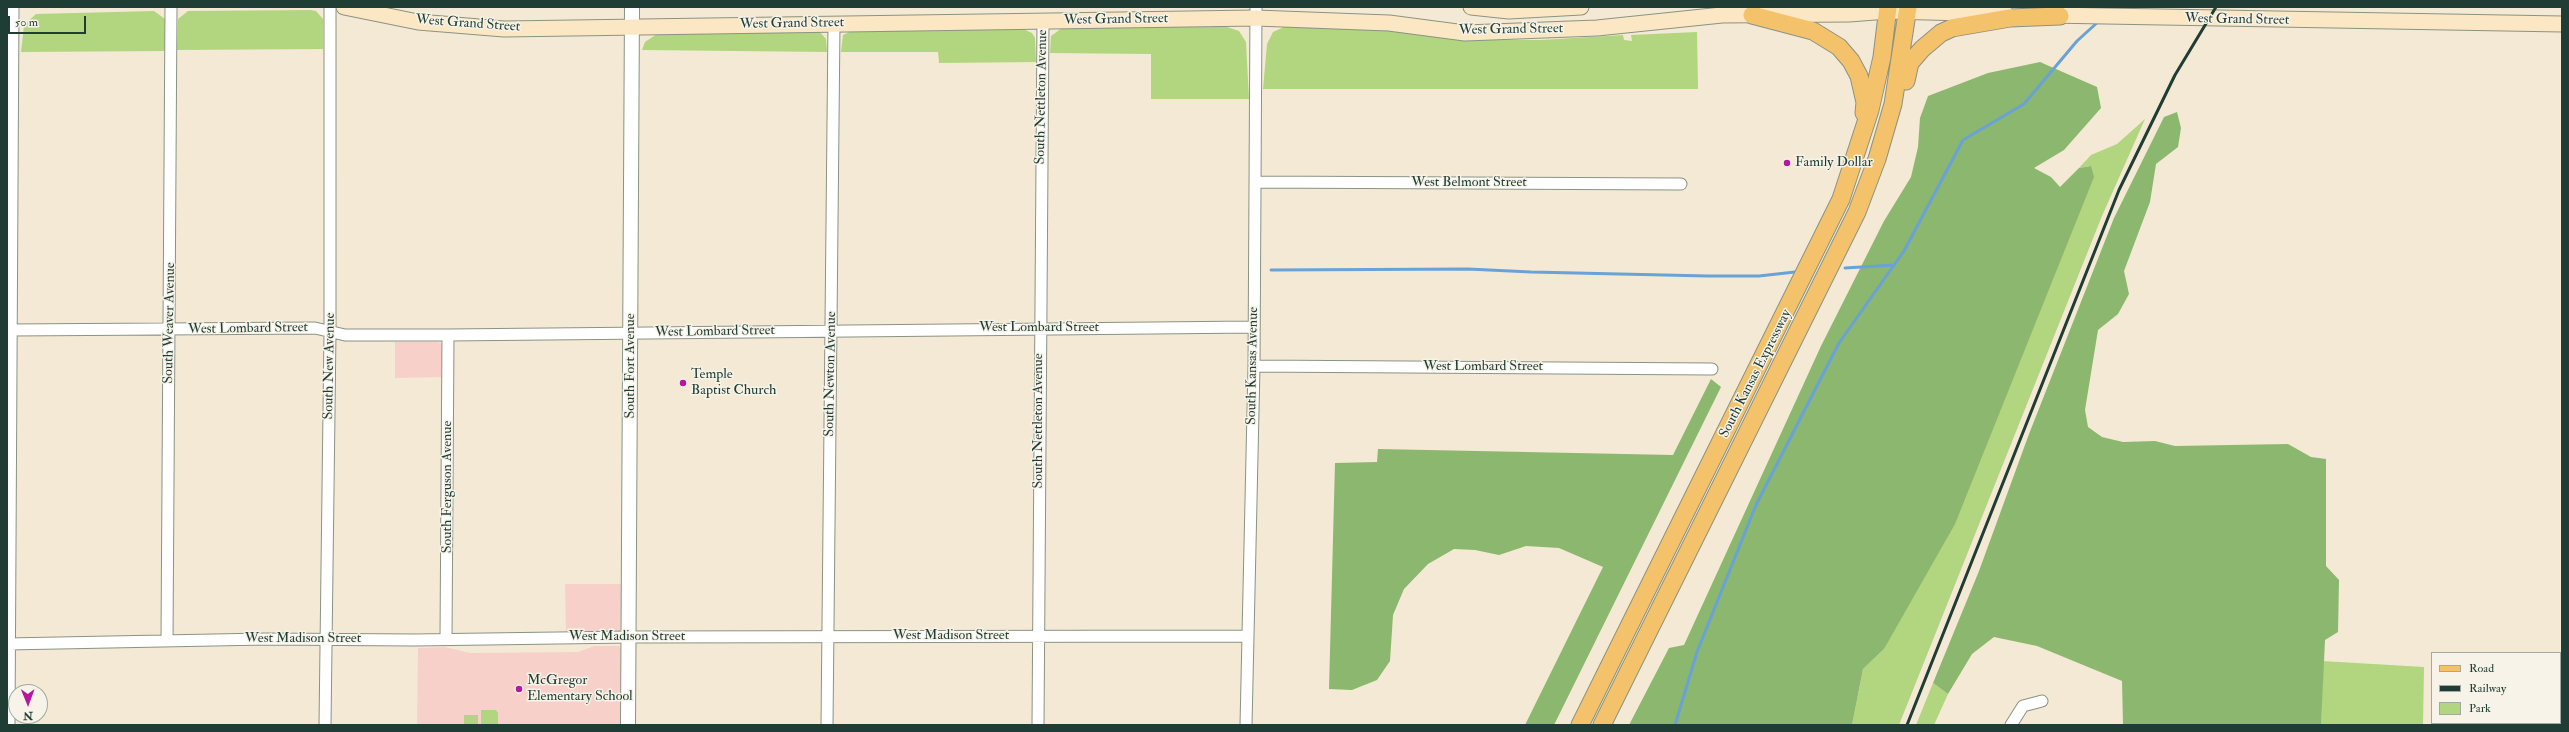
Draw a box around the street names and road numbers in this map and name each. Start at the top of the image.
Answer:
street label: West Grand Street [1064,11,1168,29]
street label: West Grand Street [2185,11,2289,29]
street label: West Grand Street [415,12,521,36]
street label: West Grand Street [740,15,844,33]
street label: West Grand Street [1459,21,1563,39]
street label: South Nettleton Avenue [1032,29,1052,165]
street label: West Belmont Street [1411,175,1527,191]
street label: South Weaver Avenue [161,262,179,384]
street label: South Kansas Avenue [1244,307,1262,425]
street label: South Kansas Expressway [1716,307,1796,441]
street label: South Newton Avenue [822,311,840,437]
street label: South New Avenue [321,312,339,420]
street label: South Fort Avenue [623,314,639,418]
street label: West Lombard Street [188,320,308,338]
street label: West Lombard Street [979,320,1099,336]
street label: West Lombard Street [655,323,775,341]
street label: South Nettleton Avenue [1031,353,1047,489]
street label: West Lombard Street [1423,359,1543,375]
street label: South Ferguson Avenue [440,421,456,553]
street label: West Madison Street [893,628,1009,644]
street label: West Madison Street [569,629,685,645]
street label: West Madison Street [245,631,361,647]

